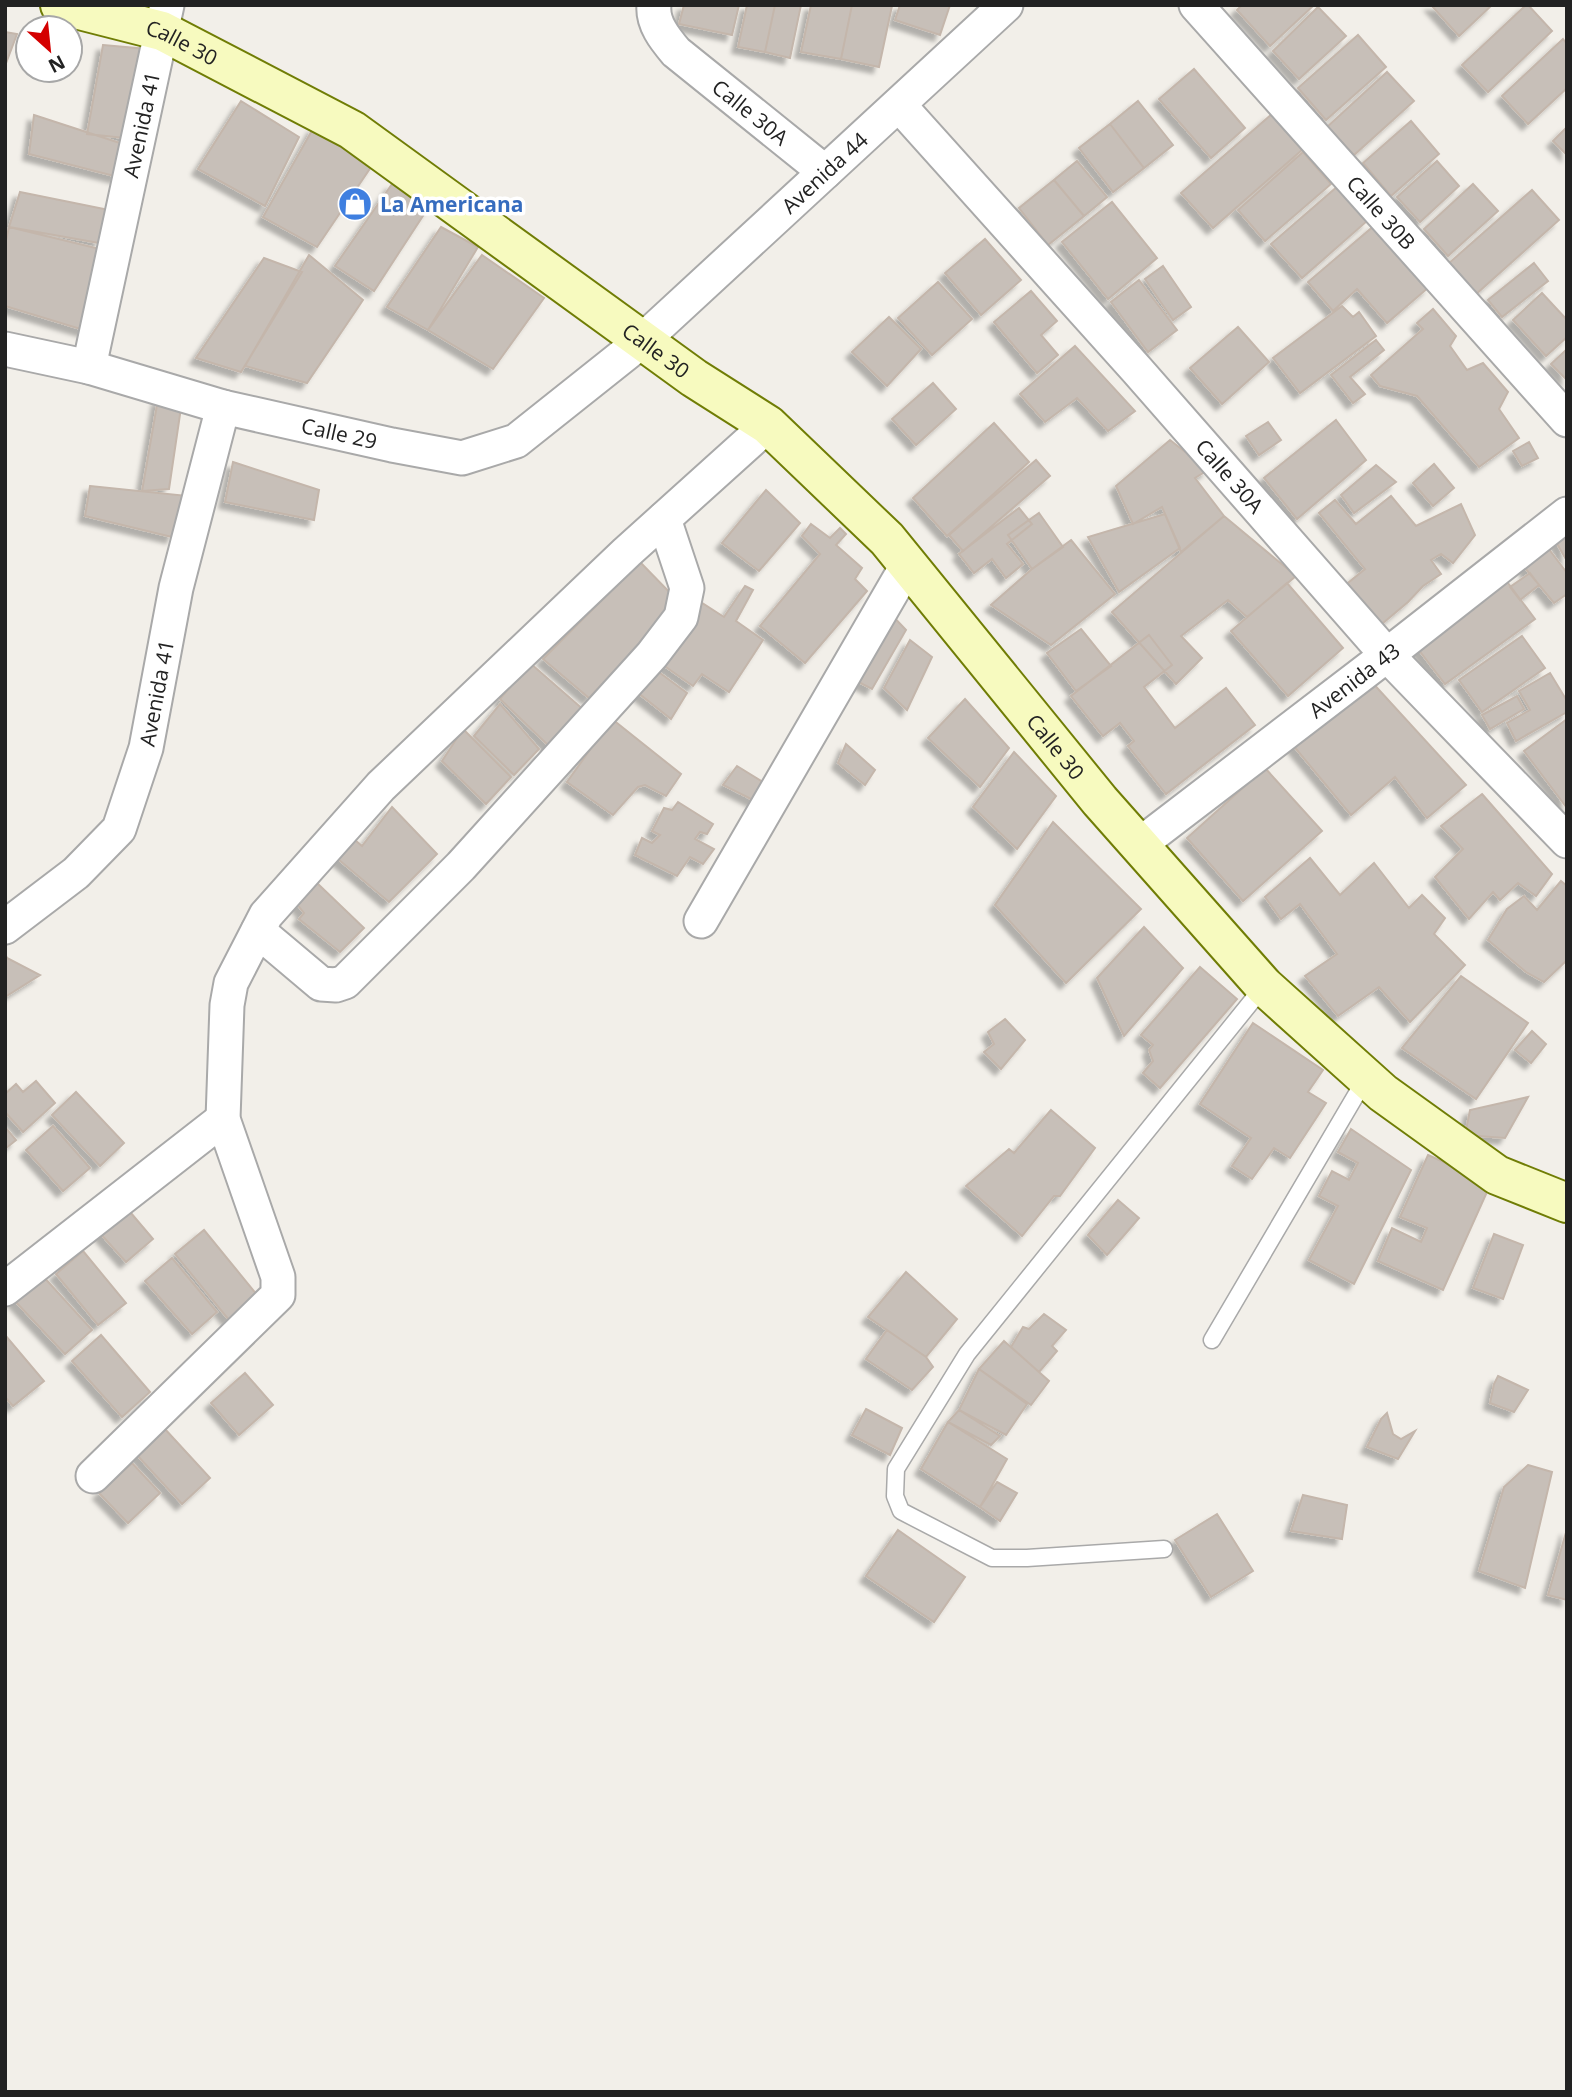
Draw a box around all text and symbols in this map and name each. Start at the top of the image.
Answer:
north arrow [14,14,84,84]
street label: Calle 30 [143,14,223,72]
text: N [44,49,70,79]
street label: Avenida 41 [116,69,166,180]
street label: Calle 30A [707,73,795,152]
street label: Avenida 44 [775,126,874,219]
street label: Calle 30B [1341,169,1422,255]
shop icon: La Americana [336,185,374,223]
place label: La Americana [380,190,523,218]
street label: Calle 30 [617,317,695,384]
street label: Calle 29 [299,411,380,455]
street label: Calle 30A [1190,433,1271,520]
street label: Avenida 43 [1303,636,1405,724]
street label: Avenida 41 [133,638,180,749]
street label: Calle 30 [1021,708,1091,785]

